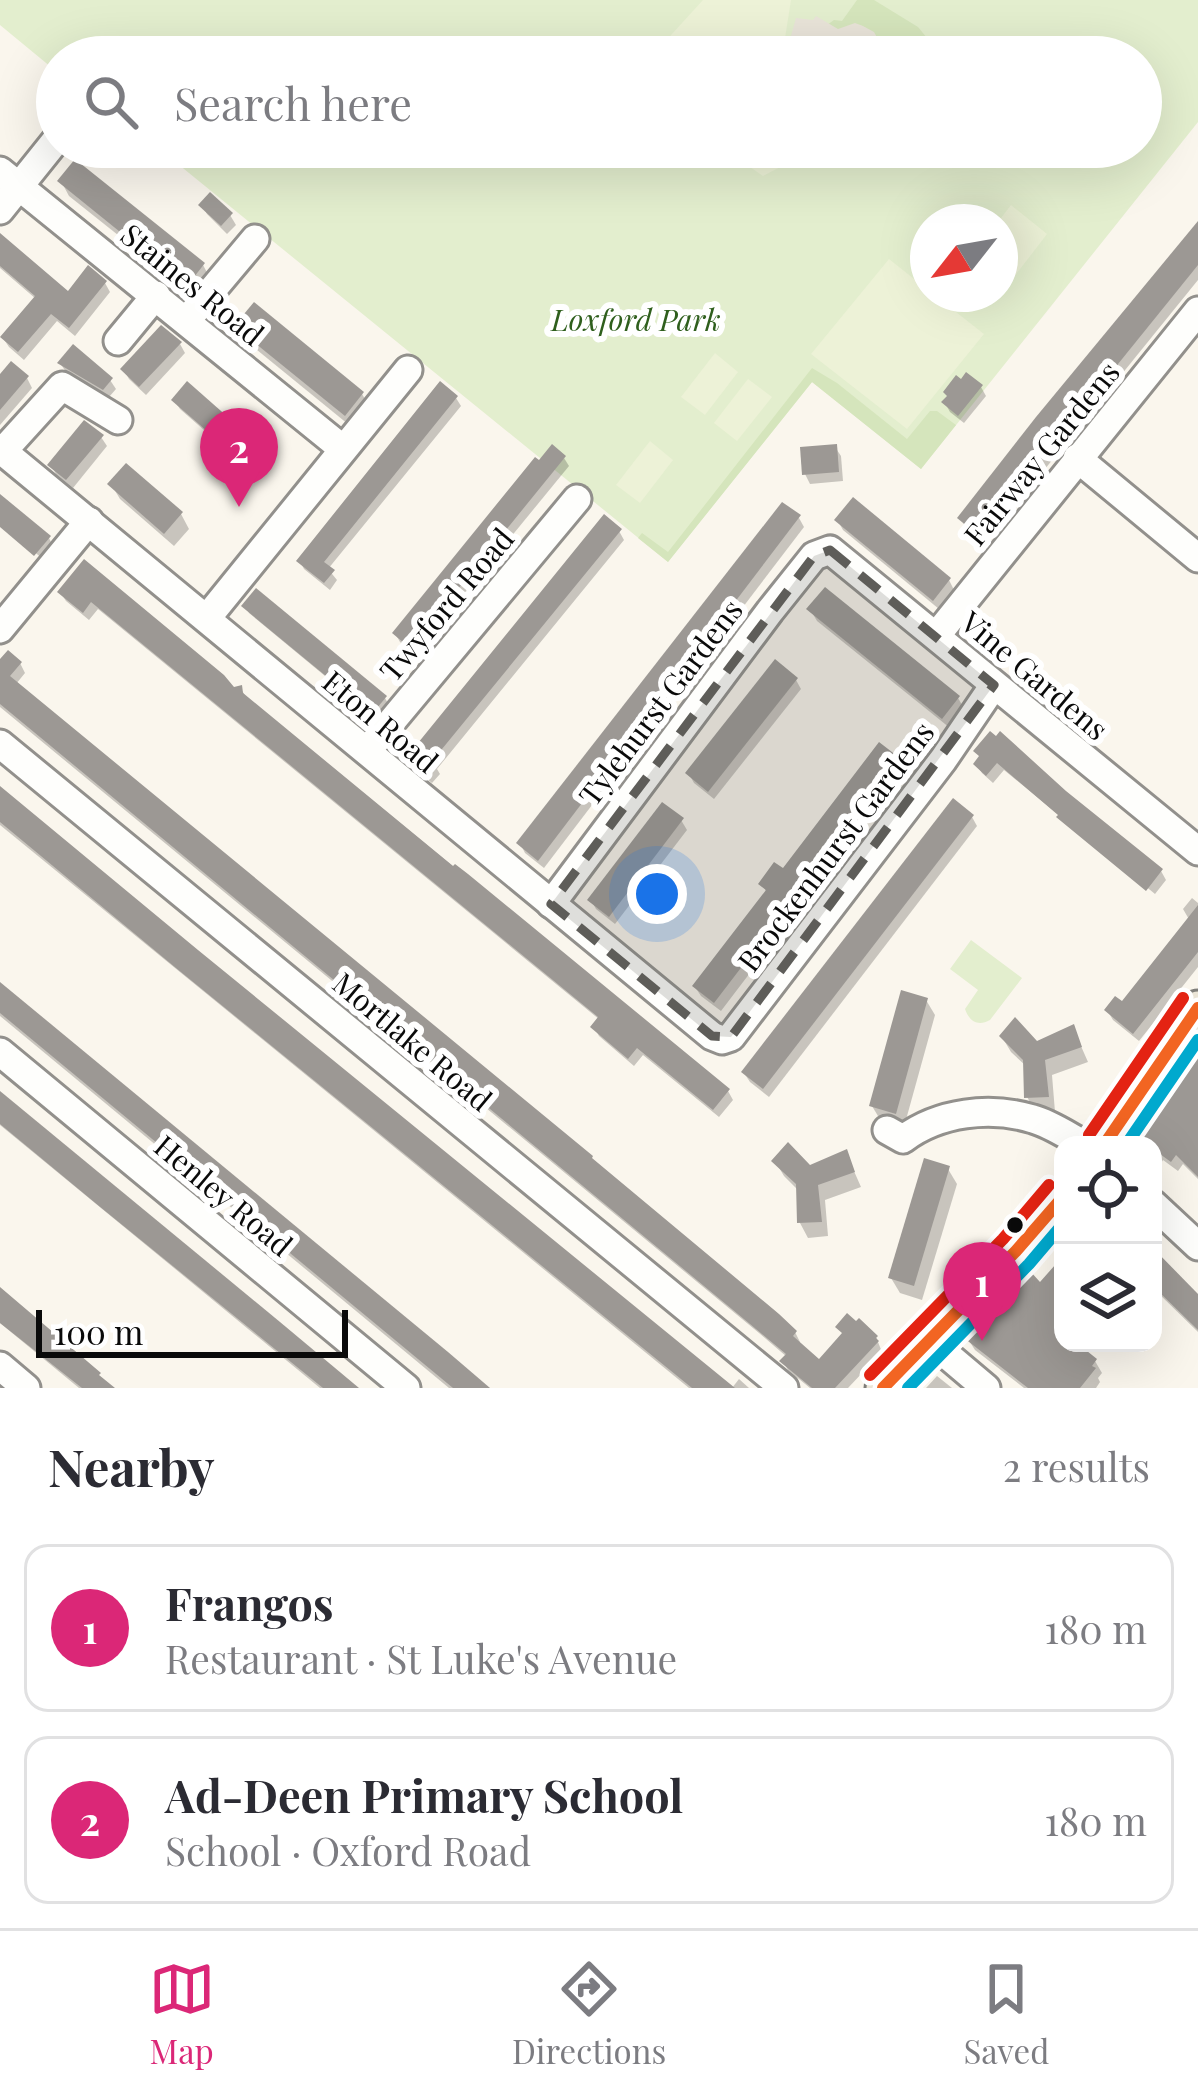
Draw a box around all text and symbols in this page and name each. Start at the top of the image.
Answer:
search box [36,36,1162,168]
icon: search [78,69,144,135]
text: Search here [174,72,412,132]
north arrow [910,204,1018,312]
street label: Staines Road [113,214,273,354]
park label: Loxford Park [549,299,721,339]
street label: Fairway Gardens [954,353,1128,553]
pin: 2 [200,408,278,507]
street label: Twyford Road [370,519,522,689]
street label: Tylehurst Gardens [569,591,751,813]
street label: Vine Gardens [952,601,1117,748]
street label: Eton Road [315,661,447,781]
street label: Brockenhurst Gardens [728,713,942,979]
your location [627,864,687,924]
street label: Mortlake Road [325,963,501,1119]
street label: Henley Road [147,1126,301,1264]
map controls [1054,1136,1162,1352]
button: locate [1054,1136,1162,1244]
unlabelled marker [1004,1214,1026,1236]
pin: 1 [943,1242,1021,1341]
button: layers [1054,1244,1162,1352]
scale bar [36,1304,348,1357]
text: 100 m [54,1309,143,1353]
text: Nearby [48,1432,214,1500]
text: 2 results [1003,1440,1150,1492]
text: Frangos [165,1572,334,1632]
text: 1 [83,1602,97,1654]
text: 180 m [1045,1602,1147,1654]
text: Restaurant · St Luke's Avenue [165,1632,677,1684]
text: Ad-Deen Primary School [165,1764,683,1824]
text: 2 [80,1794,100,1846]
text: 180 m [1045,1794,1147,1846]
text: School · Oxford Road [165,1824,531,1876]
tab: Map [149,1956,215,2072]
tab: Directions [512,1956,666,2072]
tab: Saved [964,1956,1049,2072]

